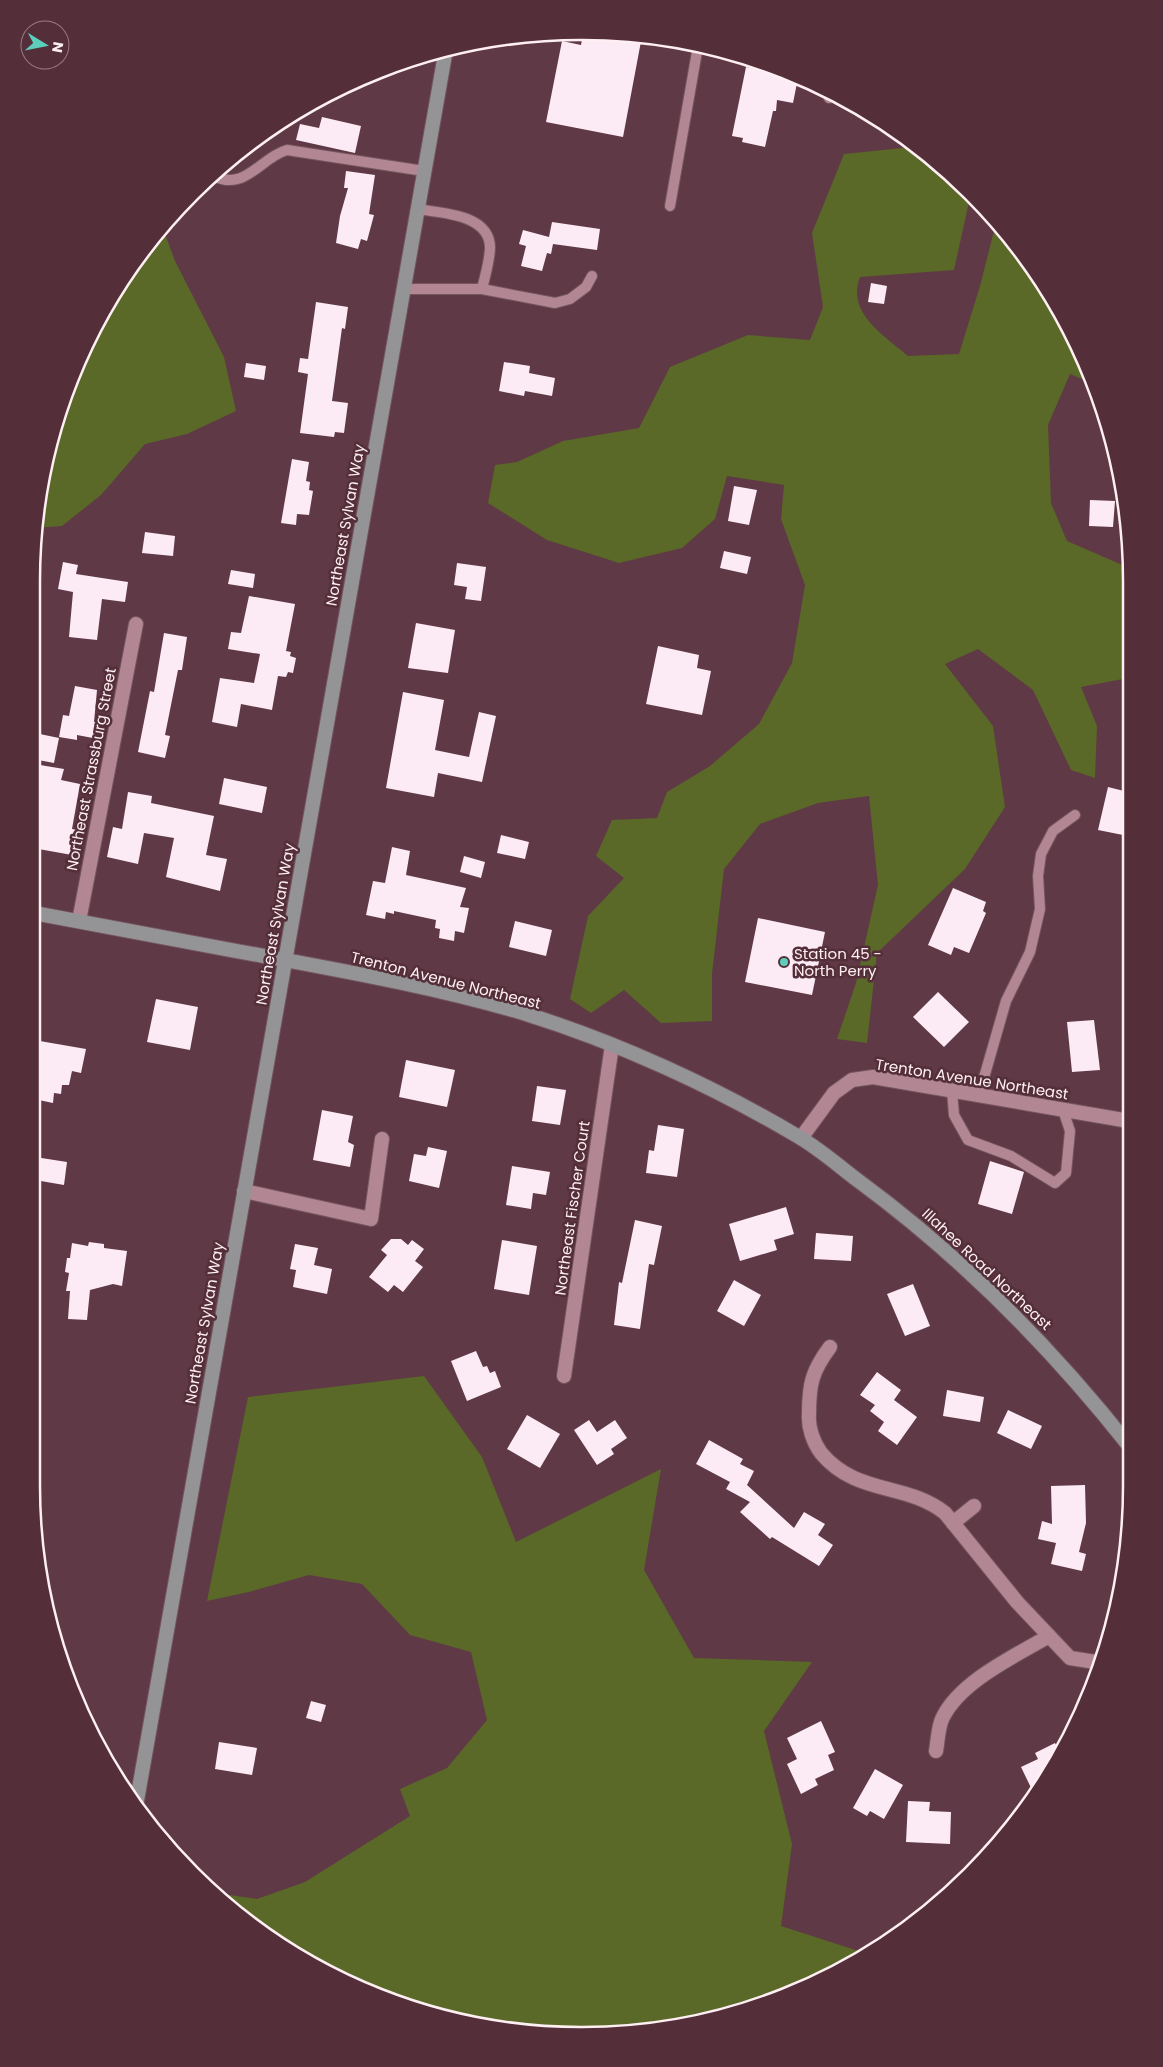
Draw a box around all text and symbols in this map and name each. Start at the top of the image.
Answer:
north arrow [20,20,70,70]
text: N [47,40,69,54]
street label: Northeast Sylvan Way [320,442,370,608]
street label: Northeast Strassburg Street [61,666,121,872]
street label: Northeast Sylvan Way [250,841,300,1007]
place label: Station 45 - North Perry [794,943,882,981]
street label: Trenton Avenue Northeast [349,946,543,1014]
marker: Station 45 - North Perry [778,956,790,968]
street label: Trenton Avenue Northeast [874,1053,1070,1105]
street label: Northeast Fischer Court [549,1119,595,1297]
street label: Illahee Road Northeast [918,1203,1056,1335]
street label: Northeast Sylvan Way [179,1240,229,1406]

